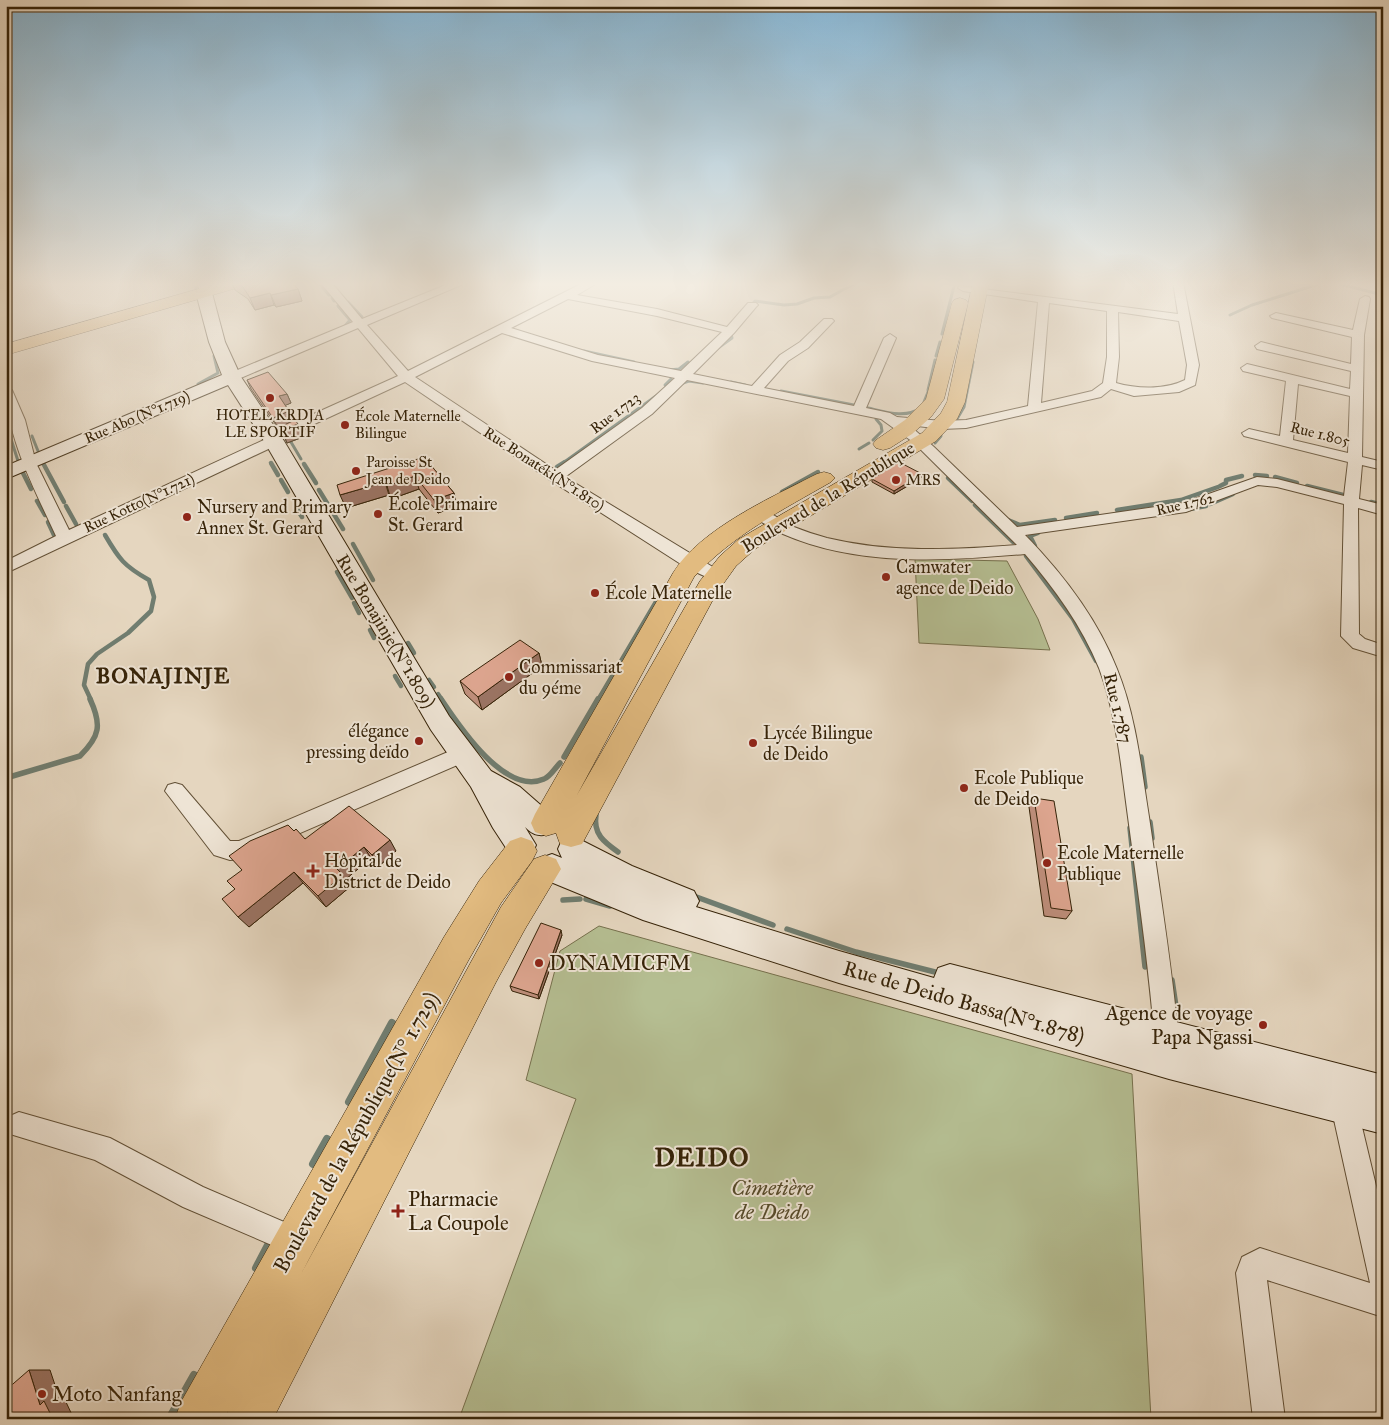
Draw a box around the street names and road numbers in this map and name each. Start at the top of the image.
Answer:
street label: Rue Abo (N°1.719) [82,387,193,448]
street label: Rue 1.723 [587,389,643,437]
street label: Rue 1.805 [1288,418,1352,450]
street label: Rue Bonatéki(N°1.810) [480,423,608,516]
street label: Boulevard de la République [737,437,919,558]
street label: Rue Kotto(N°1.721) [81,469,198,538]
street label: Rue 1.762 [1154,488,1216,519]
street label: Rue Bonajinje(N°1.809) [331,550,441,712]
street label: Rue 1.787 [1099,670,1137,746]
street label: Rue de Deido Bassa(N°1.878) [840,955,1088,1049]
street label: Boulevard de la République(N° 1.729) [268,987,444,1277]

